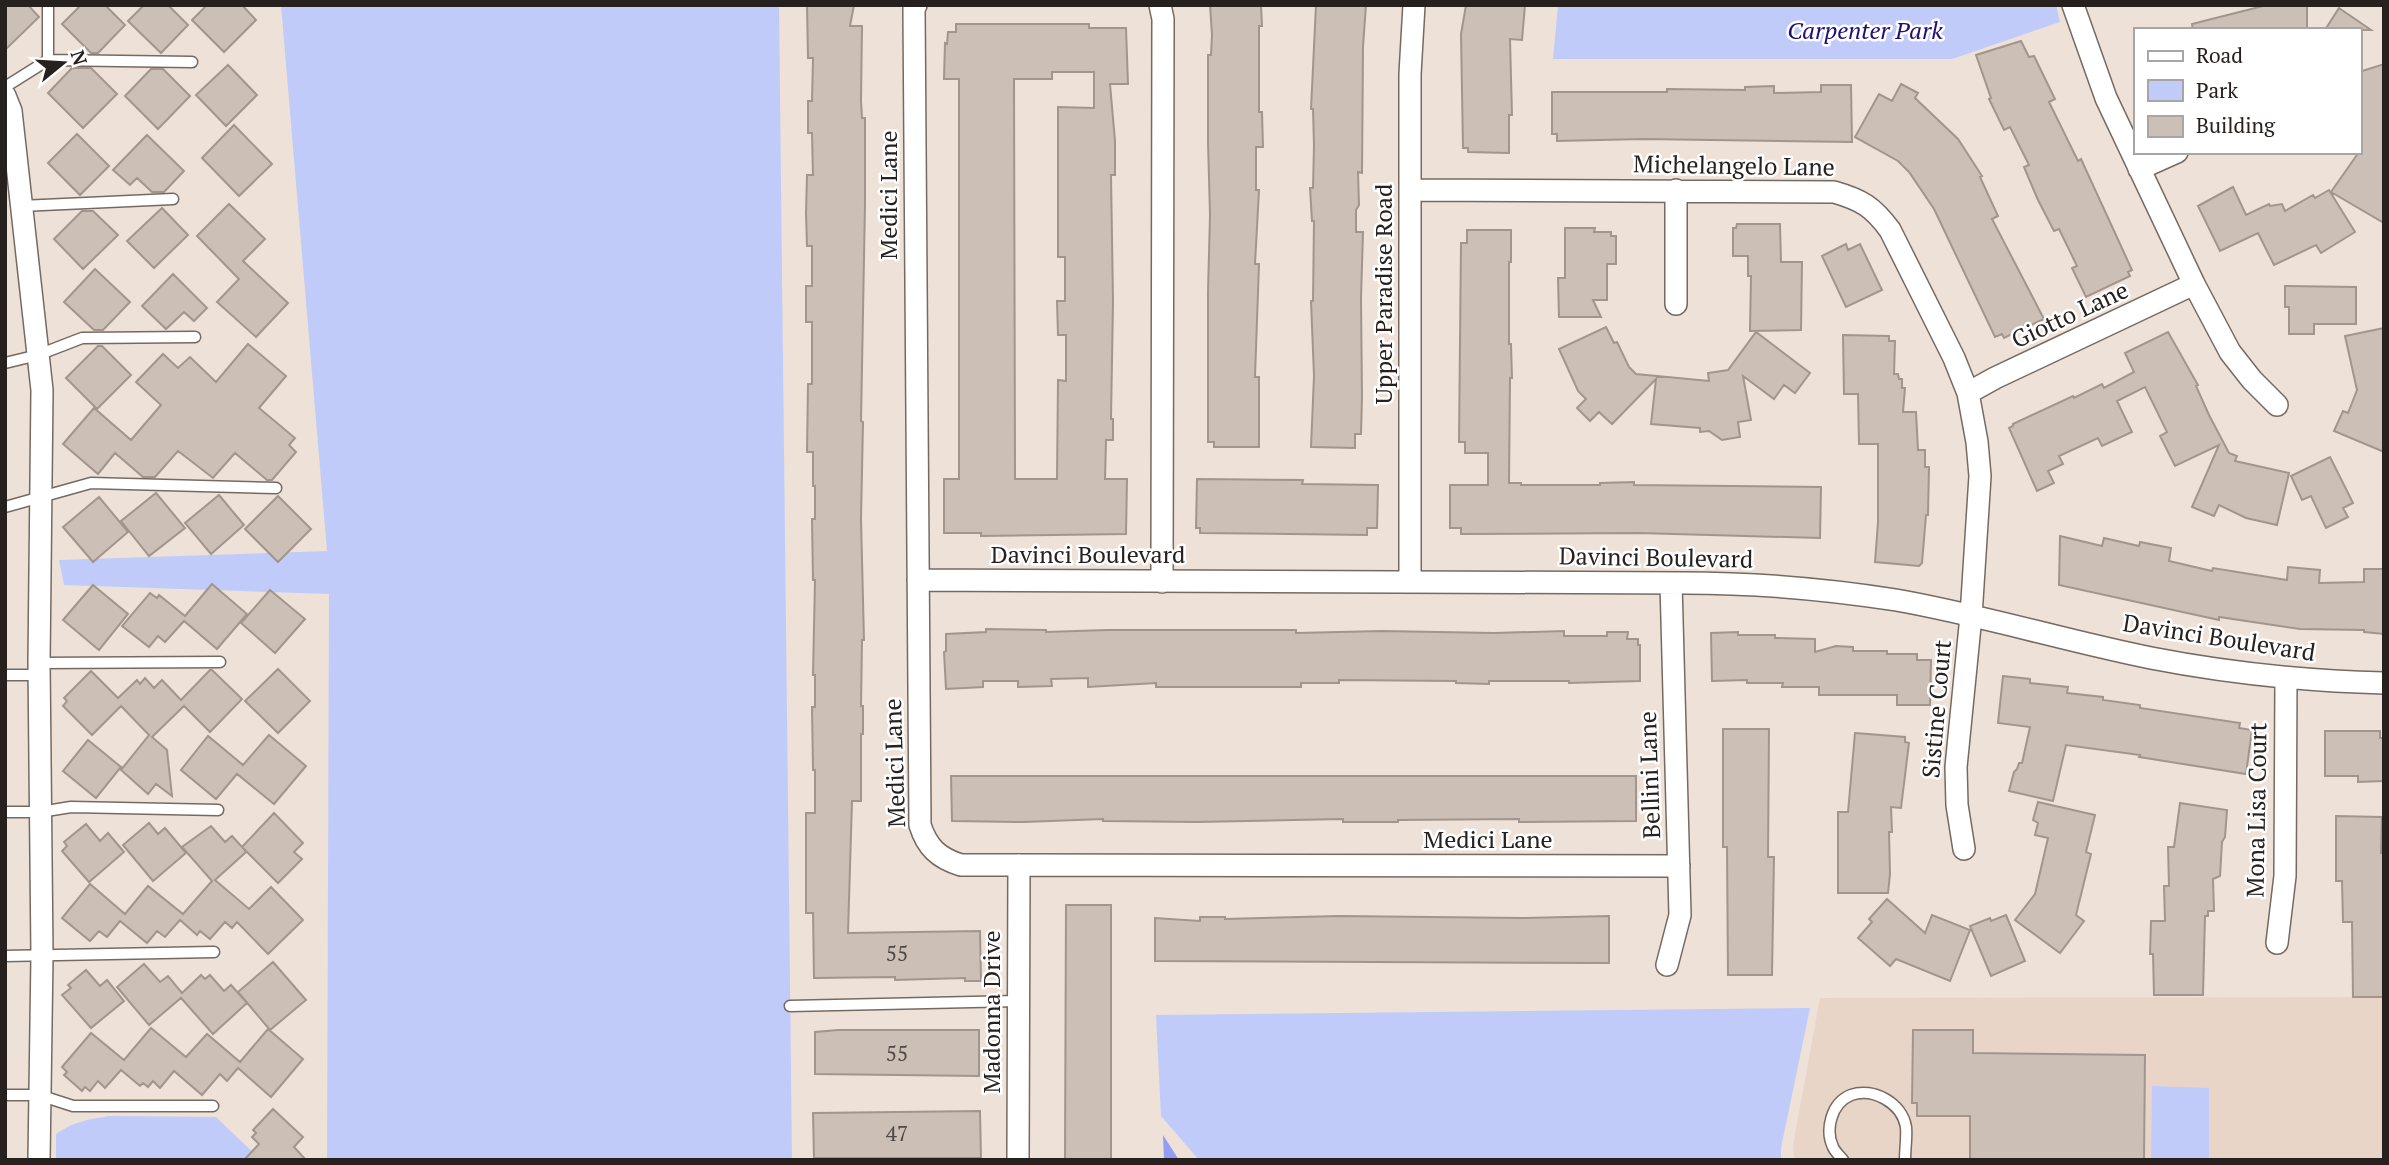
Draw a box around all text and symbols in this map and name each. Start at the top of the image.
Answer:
park label: Carpenter Park [1787,14,1943,46]
north arrow [28,28,98,98]
legend [2134,28,2361,154]
text: Road [2196,41,2243,69]
text: N [66,47,94,69]
text: Park [2196,76,2238,104]
text: Building [2196,111,2276,139]
street label: Medici Lane [872,130,904,260]
street label: Michelangelo Lane [1633,147,1835,183]
street label: Upper Paradise Road [1367,184,1399,404]
street label: Giotto Lane [2006,273,2133,355]
street label: Davinci Boulevard [991,538,1185,570]
street label: Davinci Boulevard [1559,539,1754,575]
street label: Davinci Boulevard [2121,606,2318,668]
street label: Sistine Court [1914,638,1958,779]
street label: Medici Lane [876,698,912,828]
street label: Bellini Lane [1631,711,1667,839]
street label: Mona Lisa Court [2238,722,2274,898]
street label: Medici Lane [1423,823,1553,855]
street label: Madonna Drive [975,930,1007,1094]
house number: 55 [886,939,908,967]
house number: 55 [886,1039,908,1067]
house number: 47 [886,1119,908,1147]

